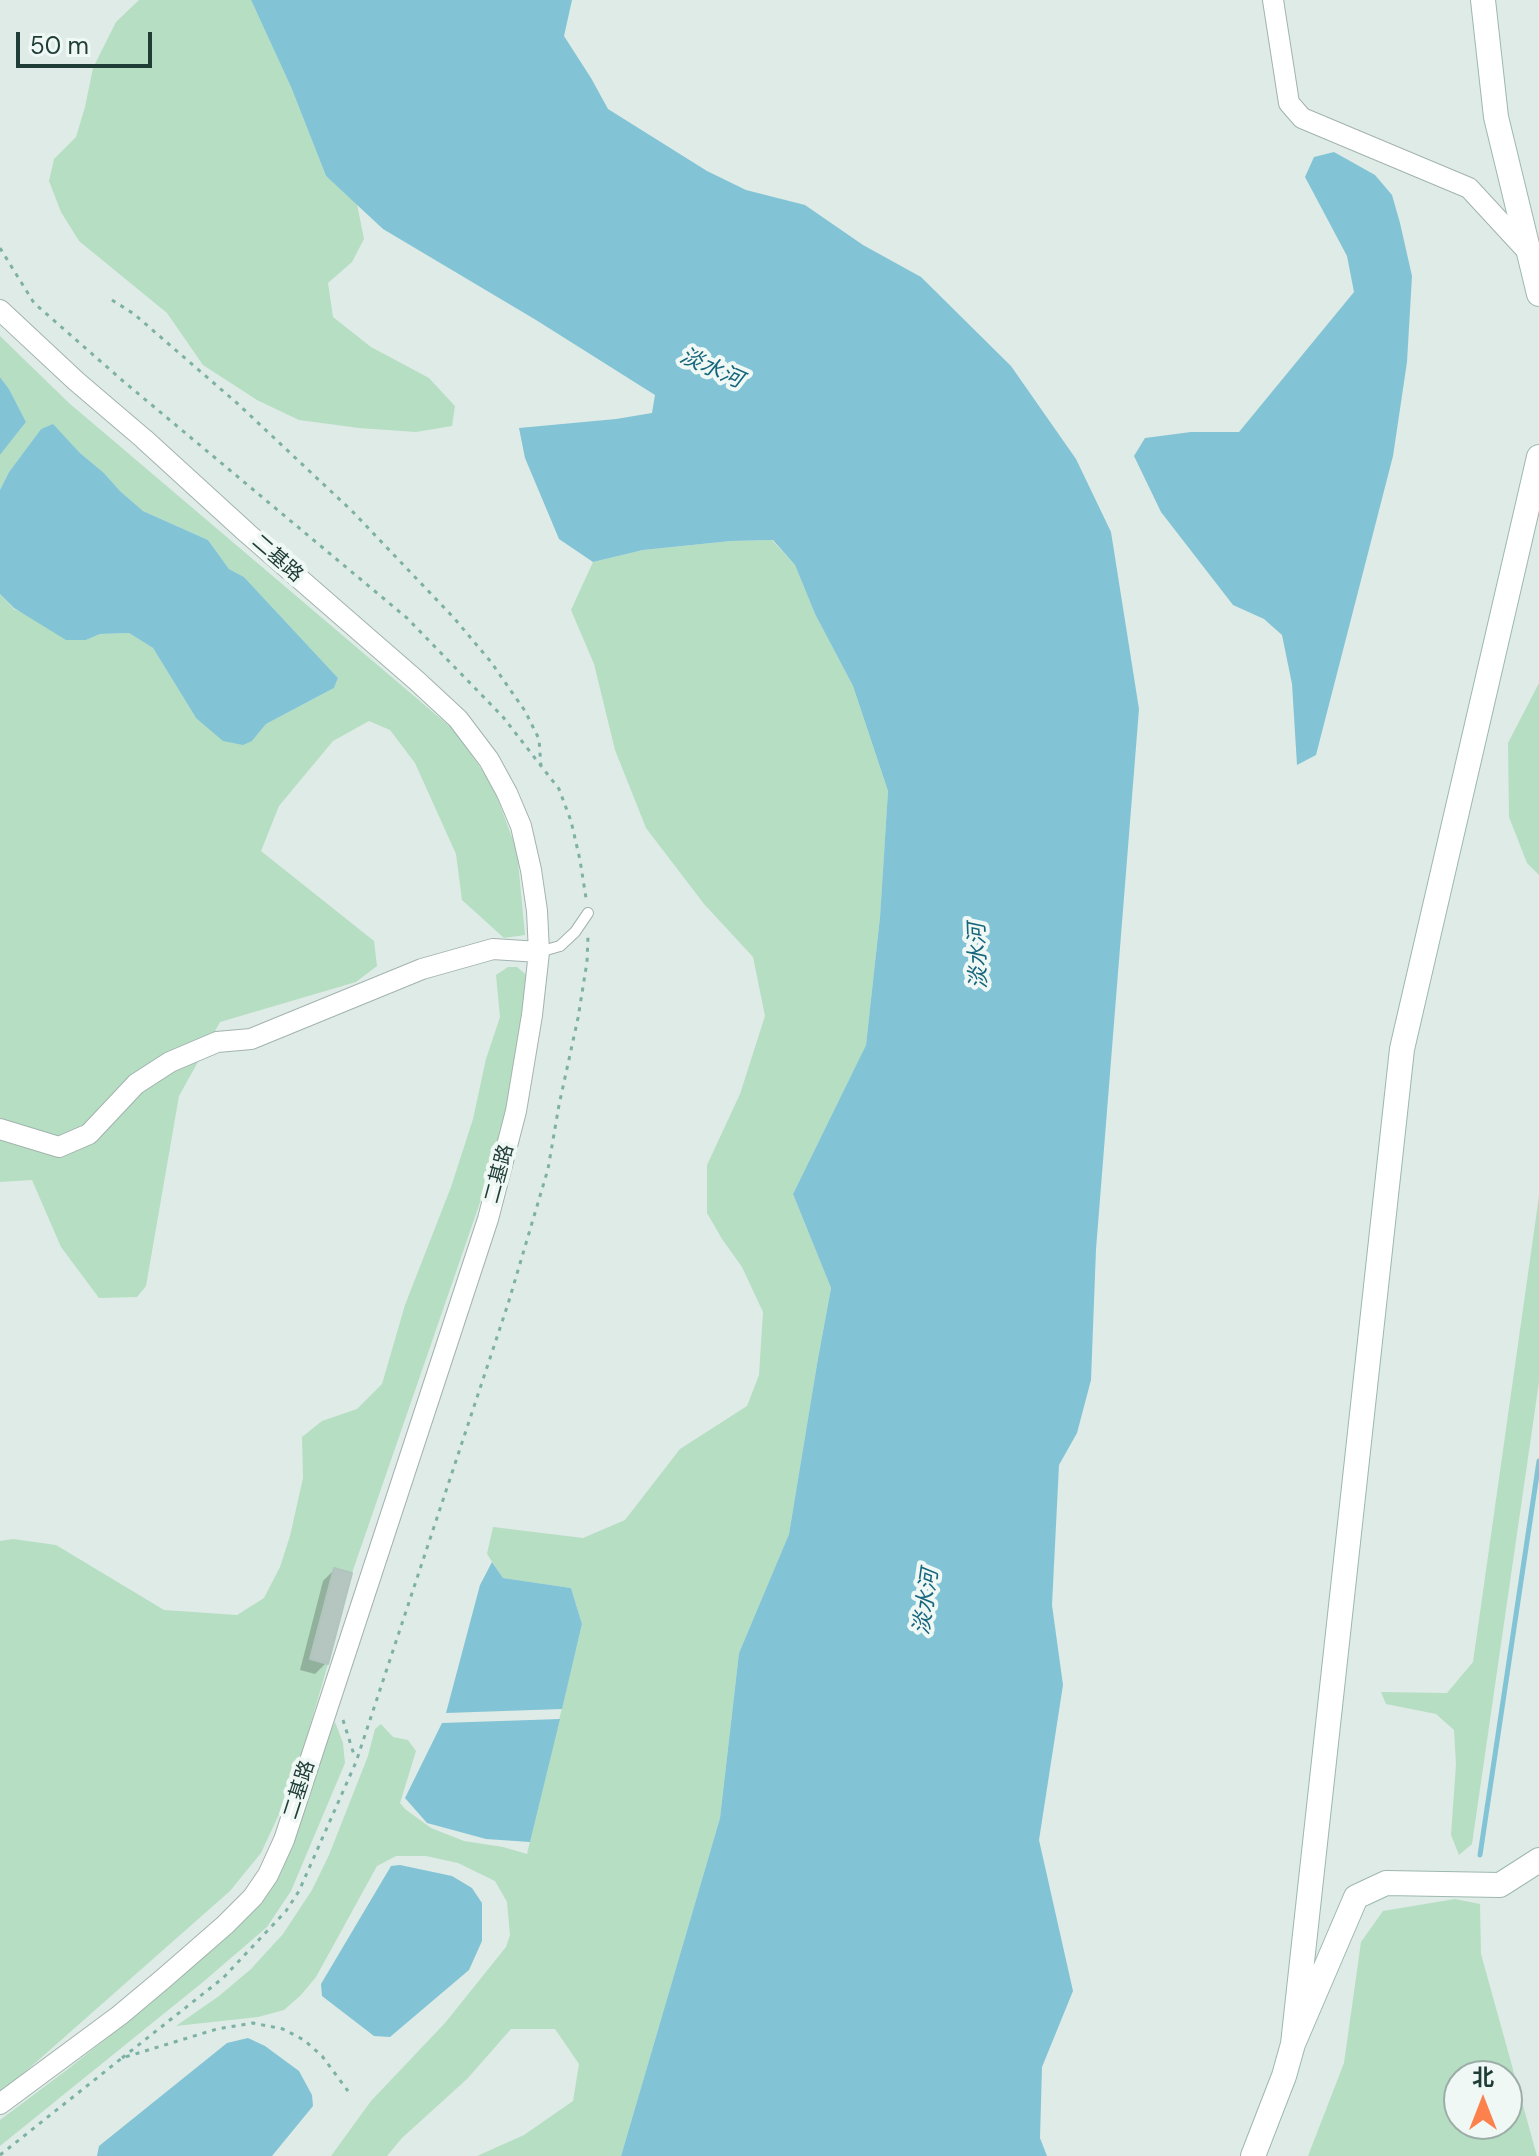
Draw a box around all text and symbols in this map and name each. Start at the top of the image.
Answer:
scale bar [20,16,156,66]
text: 50 m [30,30,89,61]
water label: 淡水河 [675,344,747,394]
street label: 二基路 [246,530,308,588]
water label: 淡水河 [965,923,993,989]
street label: 二基路 [481,1142,519,1206]
water label: 淡水河 [909,1567,945,1637]
street label: 二基路 [279,1758,321,1822]
north arrow [1443,2060,1523,2140]
text: 北 [1472,2063,1494,2092]

